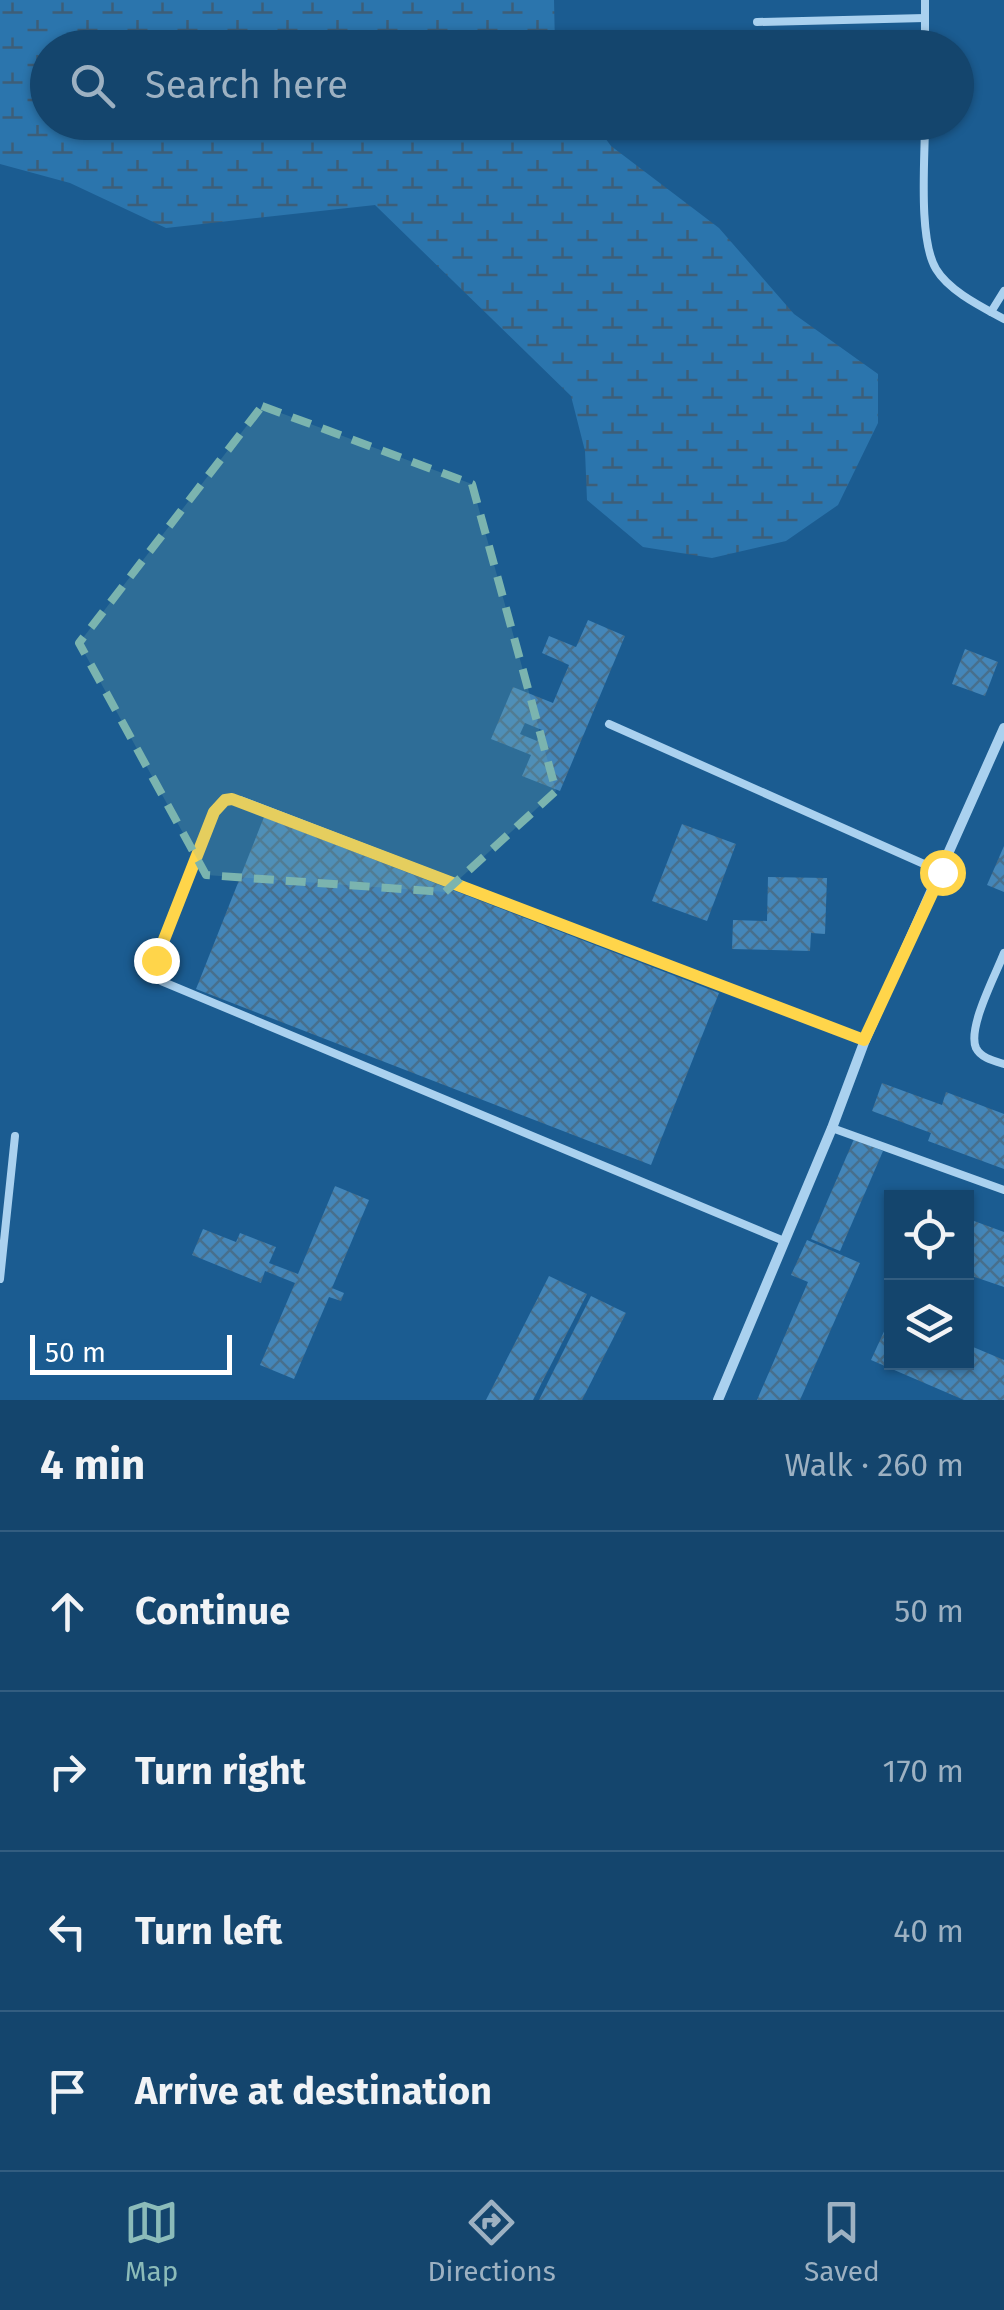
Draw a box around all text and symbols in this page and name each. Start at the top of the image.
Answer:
search box [30,30,974,140]
icon: search [65,58,120,113]
text: Search here [145,62,348,108]
route start [920,850,966,896]
route end [134,938,180,984]
map controls [884,1190,974,1370]
button: locate [884,1190,974,1280]
button: layers [884,1280,974,1370]
scale bar [30,1330,232,1374]
text: 50 m [45,1336,106,1369]
text: 4 min [40,1440,145,1490]
text: Walk · 260 m [784,1446,964,1484]
icon: ahead [40,1584,95,1639]
text: Continue [135,1588,290,1634]
text: 50 m [894,1592,964,1630]
icon: right [40,1744,95,1799]
text: Turn right [135,1748,305,1794]
text: 170 m [883,1752,964,1790]
icon: left [40,1904,95,1959]
text: Turn left [135,1908,282,1954]
text: 40 m [893,1912,964,1950]
icon: arrive [40,2064,95,2119]
text: Arrive at destination [135,2068,492,2114]
tab: Map [124,2195,179,2288]
tab: Directions [427,2195,556,2288]
tab: Saved [804,2195,880,2288]

